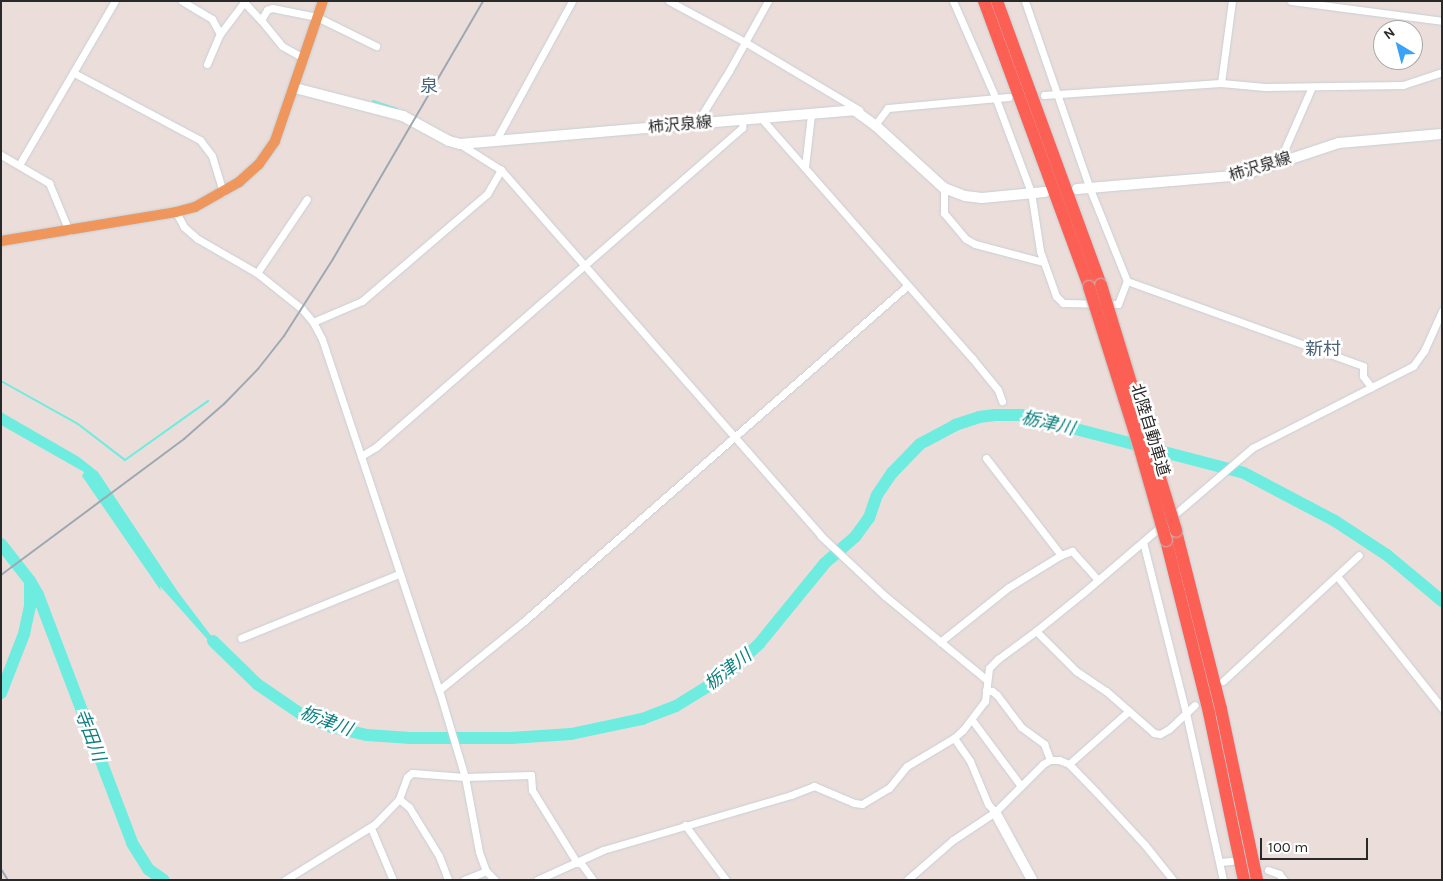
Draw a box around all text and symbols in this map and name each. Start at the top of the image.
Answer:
north arrow [1373,20,1423,70]
text: N [1380,24,1398,43]
district label: 泉 [420,75,438,97]
street label: 柿沢泉線 [647,113,713,137]
street label: 柿沢泉線 [1227,148,1293,186]
district label: 新村 [1305,338,1341,360]
street label: 北陸自動車道 [1127,381,1173,479]
water label: 栃津川 [1019,406,1077,440]
water label: 栃津川 [700,645,756,695]
water label: 栃津川 [297,702,355,740]
water label: 寺田川 [70,706,110,764]
scale bar [1263,828,1370,860]
text: 100 m [1268,838,1308,856]

